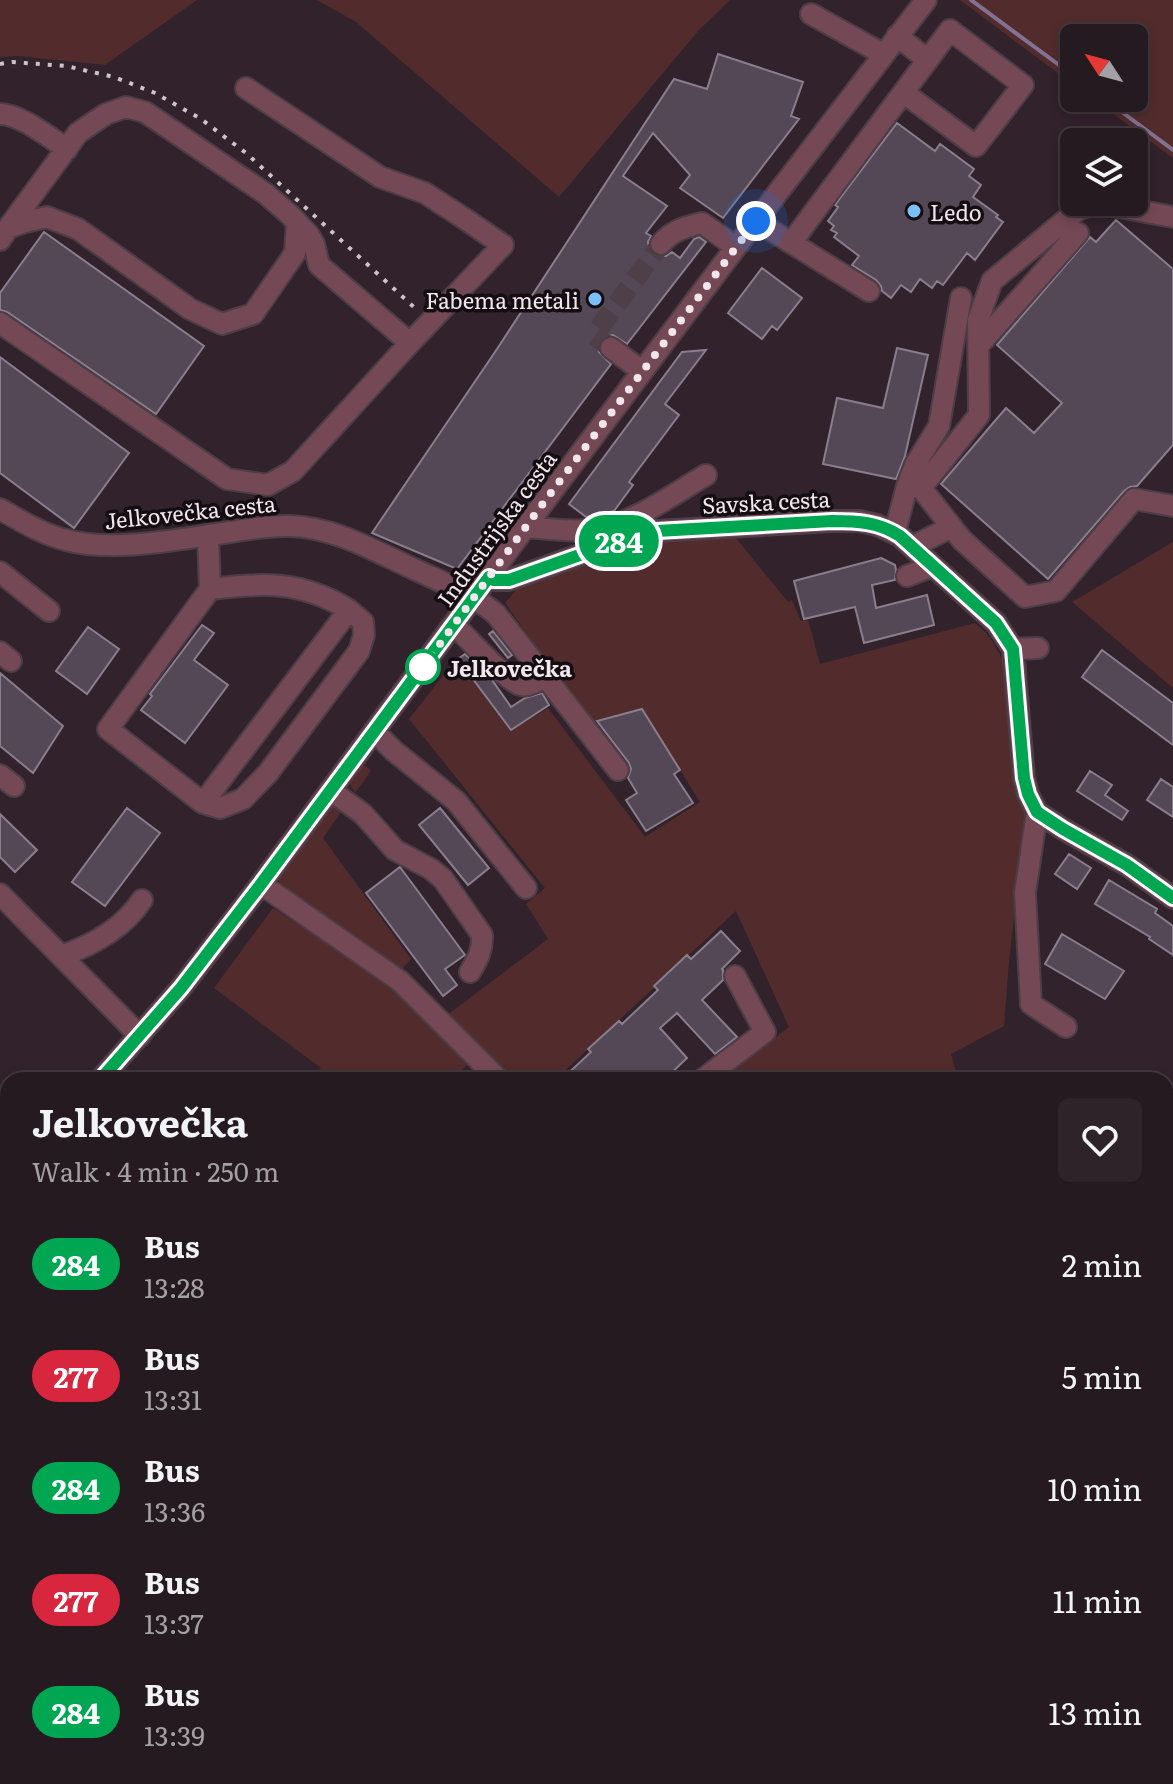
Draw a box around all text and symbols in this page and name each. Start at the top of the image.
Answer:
north arrow [1060,24,1148,112]
map controls [1060,24,1148,216]
button: layers [1060,128,1148,216]
place label: Ledo [930,195,982,228]
your location [736,201,776,241]
marker: Ledo [905,202,923,220]
place label: Fabema metali [425,283,579,316]
marker: Fabema metali [586,290,604,308]
street label: Industrijska cesta [428,443,564,613]
street label: Savska cesta [701,481,831,521]
street label: Jelkovečka cesta [103,486,277,536]
line badge: 284 [573,515,665,567]
text: 284 [595,520,643,562]
marker: Jelkovečka [406,650,440,684]
place label: Jelkovečka [447,651,572,684]
text: Jelkovečka [32,1092,248,1149]
button: heart [1058,1098,1142,1182]
text: Walk · 4 min · 250 m [32,1151,279,1190]
text: Bus [144,1223,200,1267]
text: 2 min [1062,1242,1142,1286]
text: 284 [52,1243,100,1285]
text: 13:28 [144,1267,205,1306]
text: Bus [144,1335,200,1379]
text: 5 min [1062,1354,1142,1398]
text: 277 [53,1355,99,1397]
text: 13:31 [144,1379,202,1418]
text: Bus [144,1447,200,1491]
text: 10 min [1048,1466,1142,1510]
text: 284 [52,1467,100,1509]
text: 13:36 [144,1491,205,1530]
text: Bus [144,1559,200,1603]
text: 11 min [1053,1578,1142,1622]
text: 277 [53,1579,99,1621]
text: 13:37 [144,1603,204,1642]
text: Bus [144,1671,200,1715]
text: 13 min [1049,1690,1142,1734]
text: 284 [52,1691,100,1733]
text: 13:39 [144,1715,205,1754]

